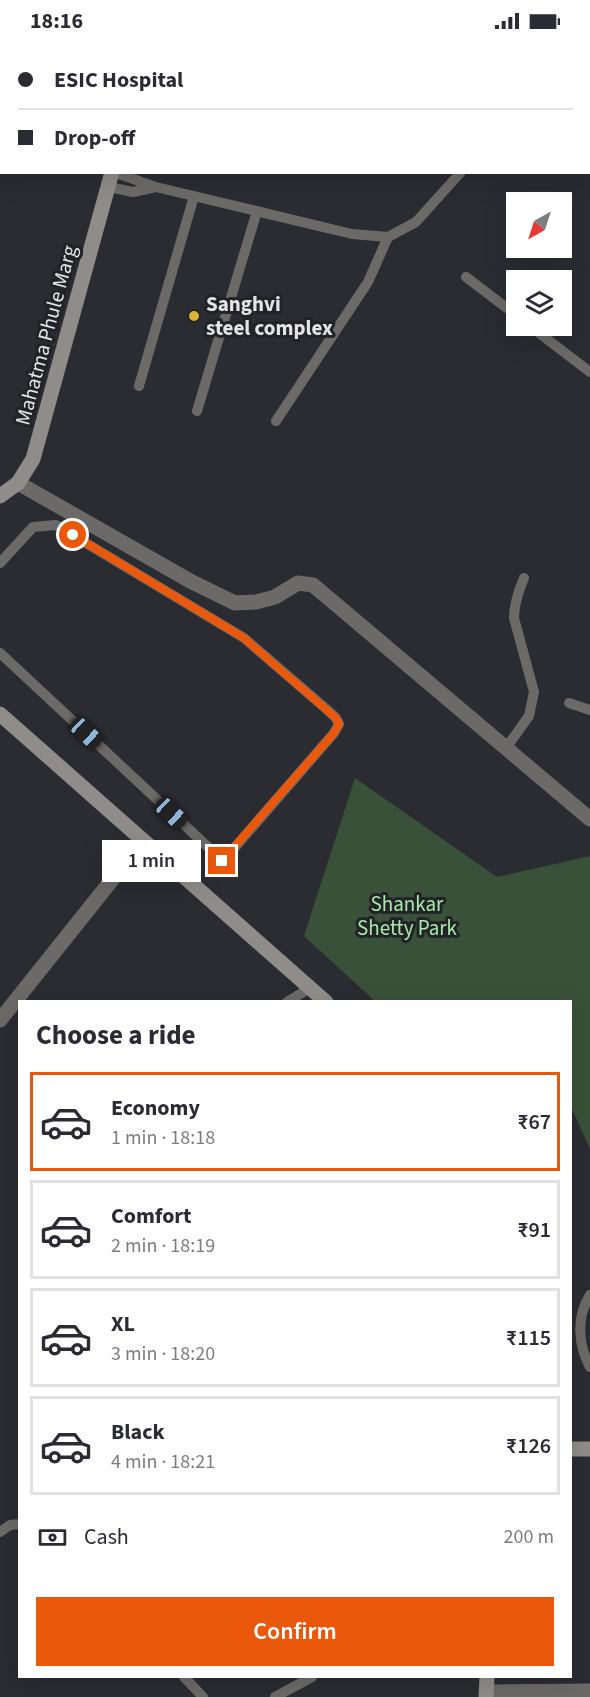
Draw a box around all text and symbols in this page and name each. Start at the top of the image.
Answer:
text: 18:16 [30,5,83,37]
text: ESIC Hospital [54,64,183,96]
text: Drop-off [54,122,135,154]
north arrow [506,192,572,258]
map controls [506,192,572,336]
street label: Mahatma Phule Marg [8,241,85,428]
button: layers [506,270,572,336]
place label: Sanghvi steel complex [206,289,333,343]
marker: Sanghvi steel complex [187,309,201,323]
route start [59,521,86,548]
car [67,714,105,752]
car [152,794,190,832]
callout: 1 min [102,840,201,882]
text: 1 min [128,847,175,875]
route end [208,847,235,874]
park label: Shankar Shetty Park [357,889,458,943]
text: Choose a ride [36,1016,196,1055]
text: Economy [111,1092,200,1124]
icon: car [39,1095,93,1149]
text: ₹67 [517,1106,551,1138]
text: 1 min · 18:18 [111,1124,215,1152]
text: Comfort [111,1200,192,1232]
icon: car [39,1203,93,1257]
text: ₹91 [517,1214,551,1246]
text: 2 min · 18:19 [111,1232,215,1260]
text: XL [111,1308,135,1340]
icon: car [39,1311,93,1365]
text: ₹115 [506,1322,551,1354]
text: 3 min · 18:20 [111,1340,215,1368]
text: Black [111,1416,165,1448]
icon: car [39,1419,93,1473]
text: ₹126 [506,1430,551,1462]
text: 4 min · 18:21 [111,1448,215,1476]
icon: cash [36,1521,69,1554]
text: Cash [84,1521,129,1553]
text: 200 m [504,1523,554,1551]
button: Confirm [36,1597,554,1666]

